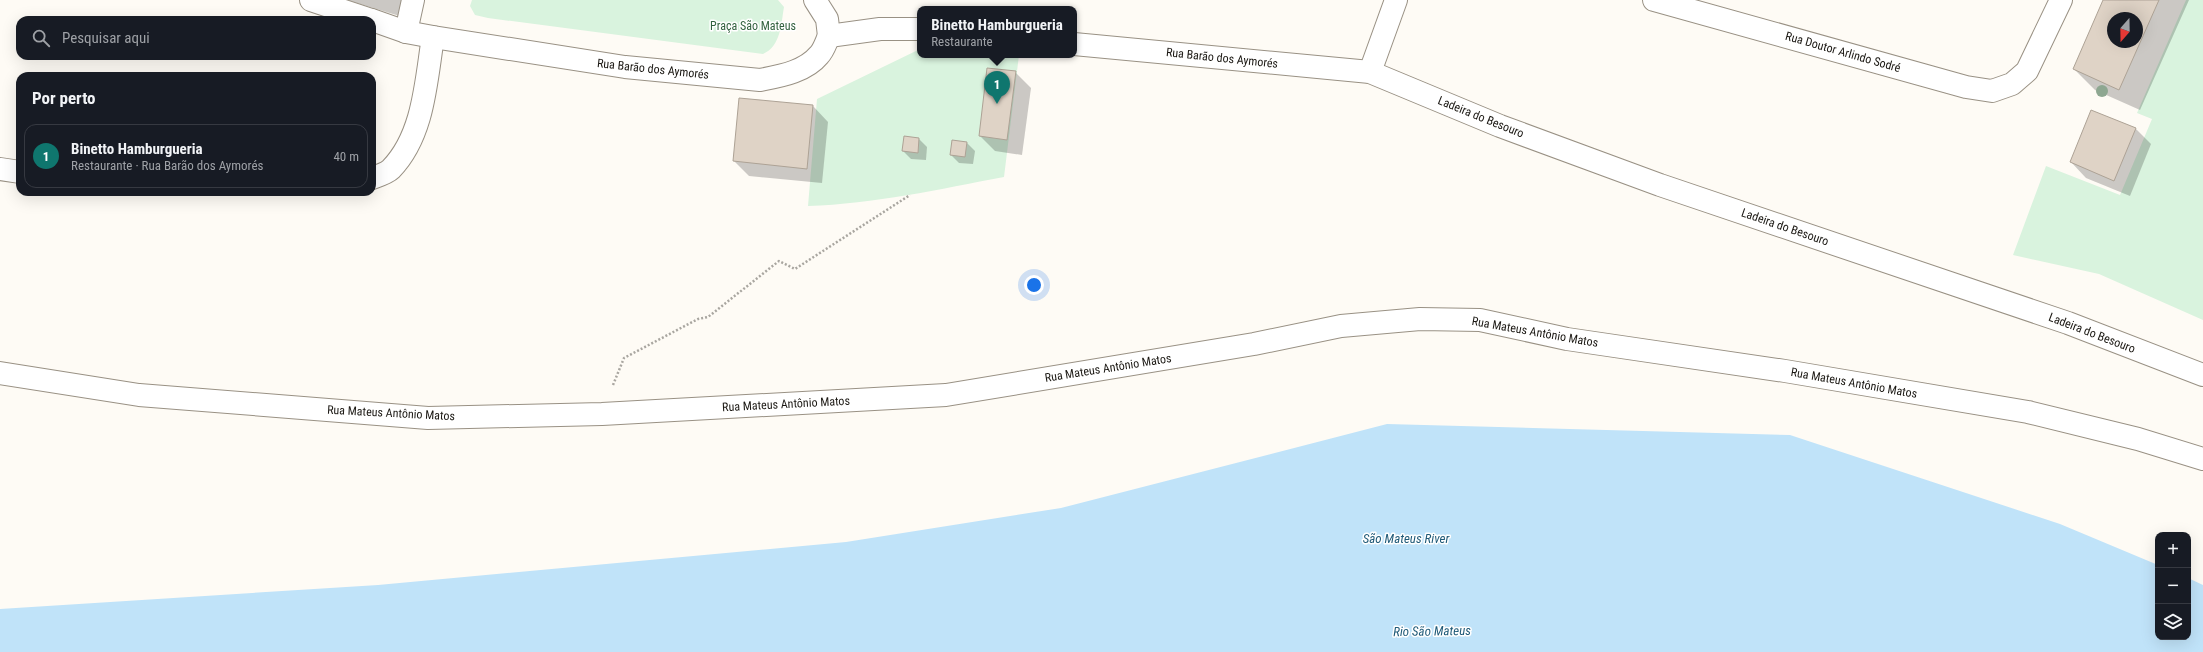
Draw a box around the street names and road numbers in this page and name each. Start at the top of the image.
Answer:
street label: Rua Doutor Arlindo Sodré [1784,29,1903,75]
street label: Rua Barão dos Aymorés [1165,45,1279,71]
street label: Rua Barão dos Aymorés [596,56,710,82]
street label: Ladeira do Besouro [1436,93,1526,141]
street label: Ladeira do Besouro [1739,205,1831,249]
street label: Ladeira do Besouro [2047,310,2137,356]
street label: Rua Mateus Antônio Matos [1471,314,1599,350]
street label: Rua Mateus Antônio Matos [1044,351,1172,385]
street label: Rua Mateus Antônio Matos [1790,365,1918,401]
street label: Rua Mateus Antônio Matos [722,394,850,414]
street label: Rua Mateus Antônio Matos [327,403,455,423]

